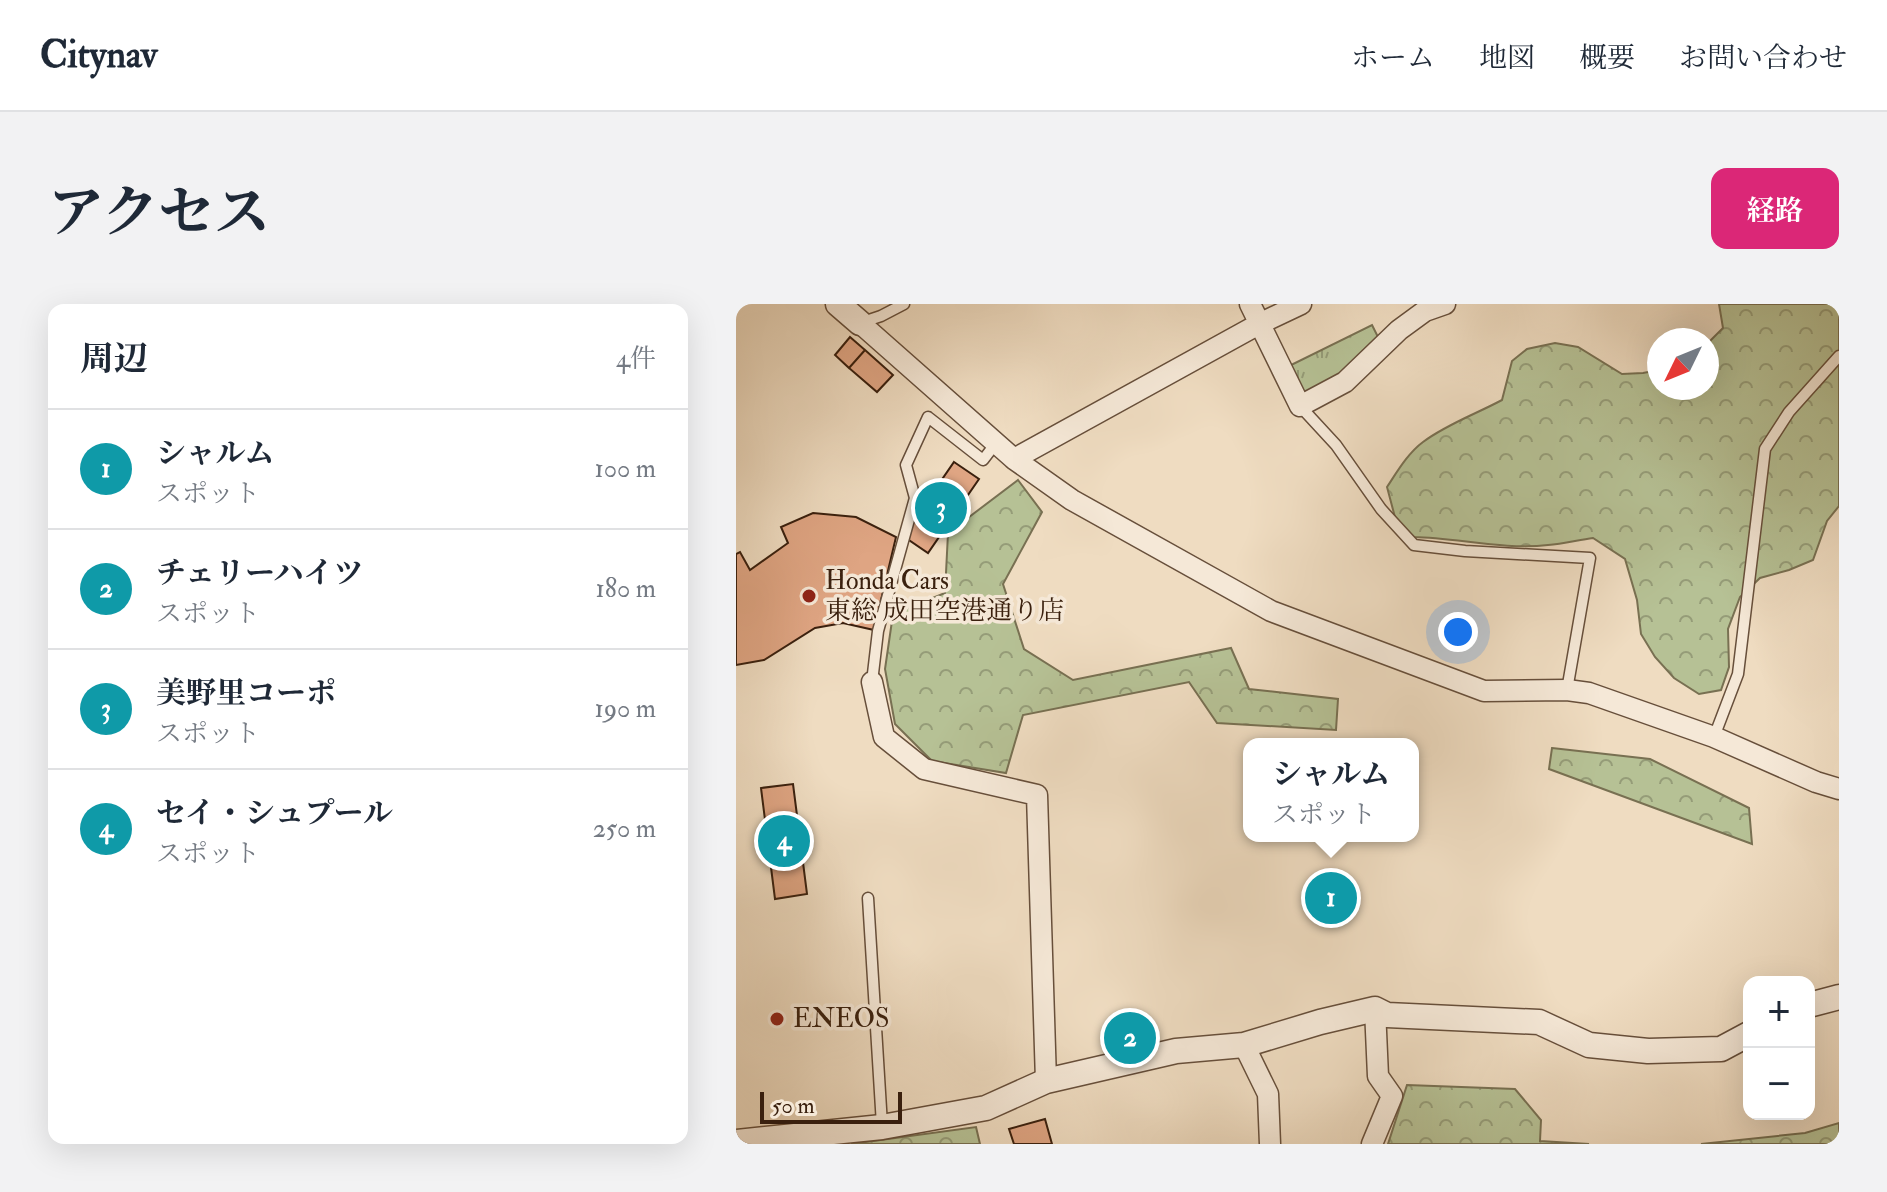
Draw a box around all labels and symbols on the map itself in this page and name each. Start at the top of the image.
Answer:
north arrow [1647,328,1719,400]
pin: 3 [915,478,967,538]
place label: Honda Cars 東総 成田空港通り店 [825,565,1064,627]
marker: Honda Cars 東総 成田空港通り店 [800,587,818,605]
your location [1438,612,1478,652]
pin: 4 [758,811,810,871]
pin: 1 [1305,868,1357,928]
place label: ENEOS [793,1003,889,1035]
pin: 2 [1104,1008,1156,1068]
marker: ENEOS [768,1010,786,1028]
scale bar [760,1088,902,1124]

